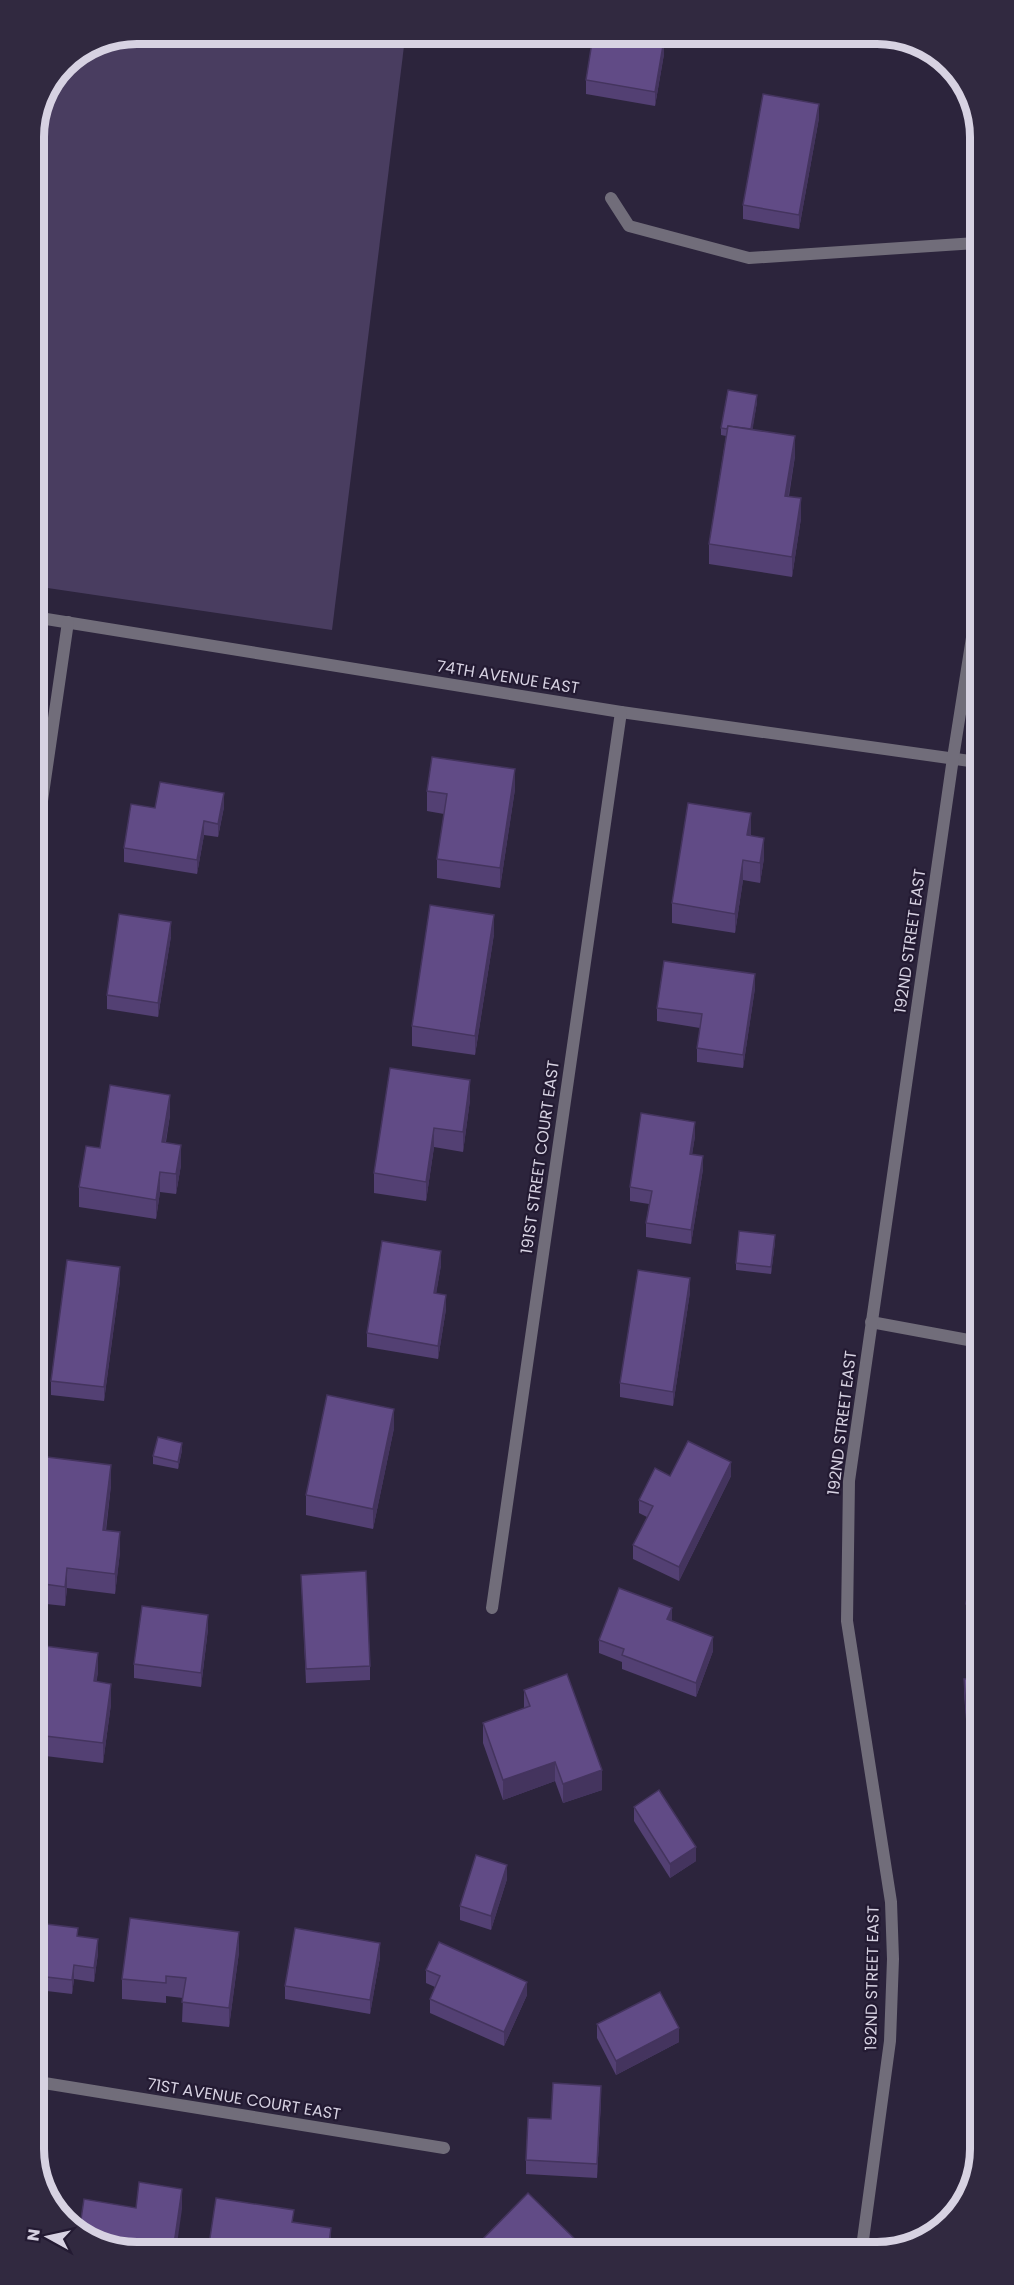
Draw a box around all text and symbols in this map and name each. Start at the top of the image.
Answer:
street label: 74TH AVENUE EAST [435,654,581,700]
street label: 192ND STREET EAST [888,867,932,1015]
street label: 191ST STREET COURT EAST [515,1058,565,1255]
street label: 192ND STREET EAST [822,1349,862,1497]
street label: 192ND STREET EAST [859,1905,885,2051]
street label: 71ST AVENUE COURT EAST [145,2072,343,2126]
north arrow [18,2207,78,2267]
text: N [21,2227,46,2243]

